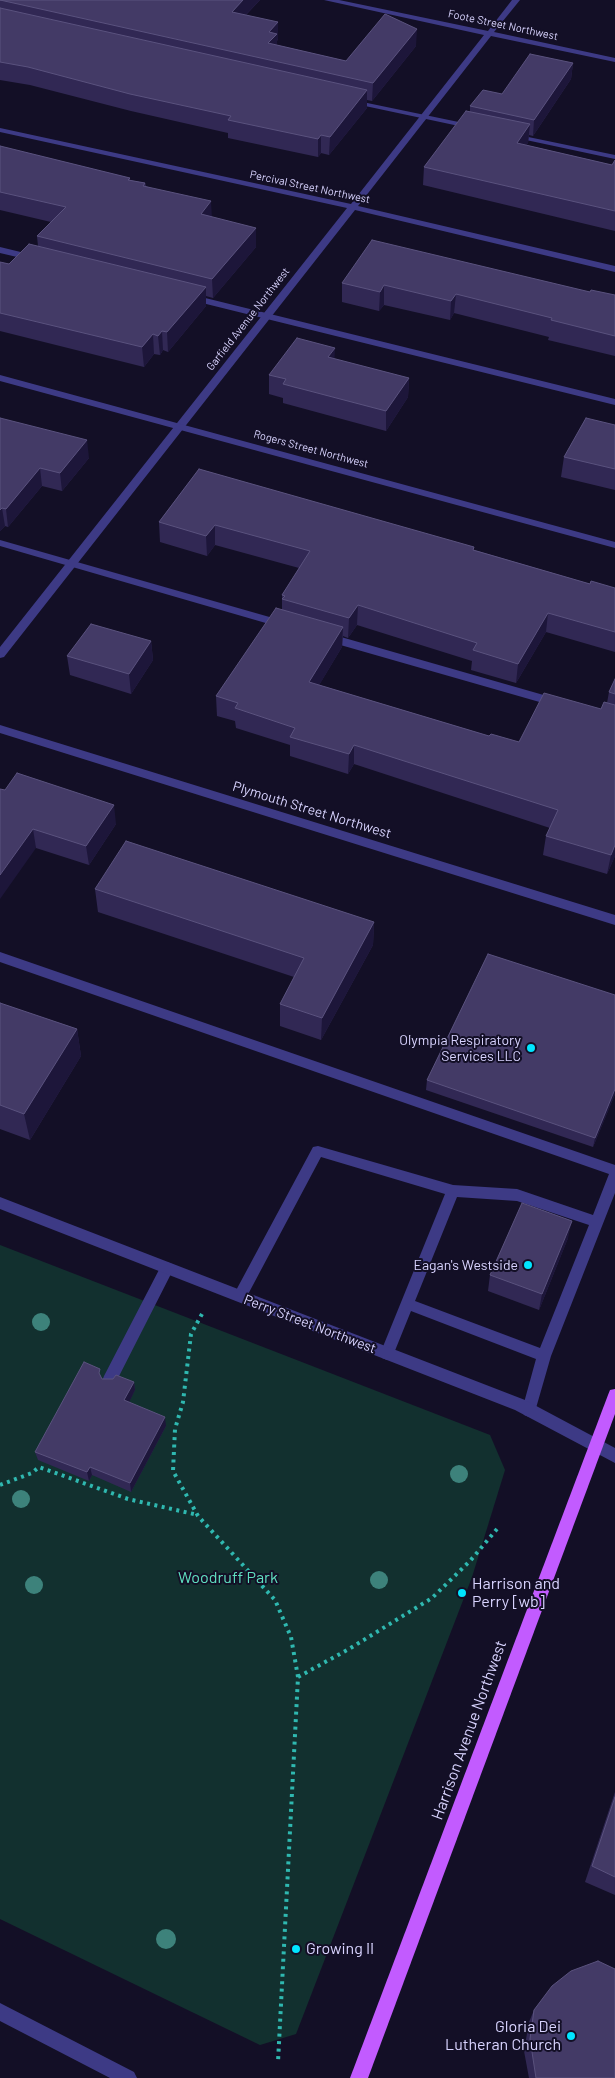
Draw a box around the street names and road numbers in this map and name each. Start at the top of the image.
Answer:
street label: Foote Street Northwest [447,7,559,43]
street label: Percival Street Northwest [249,168,371,206]
street label: Garfield Avenue Northwest [204,265,292,373]
street label: Rogers Street Northwest [252,427,370,471]
street label: Plymouth Street Northwest [231,778,393,842]
street label: Perry Street Northwest [242,1291,378,1357]
street label: Harrison Avenue Northwest [428,1638,510,1822]

